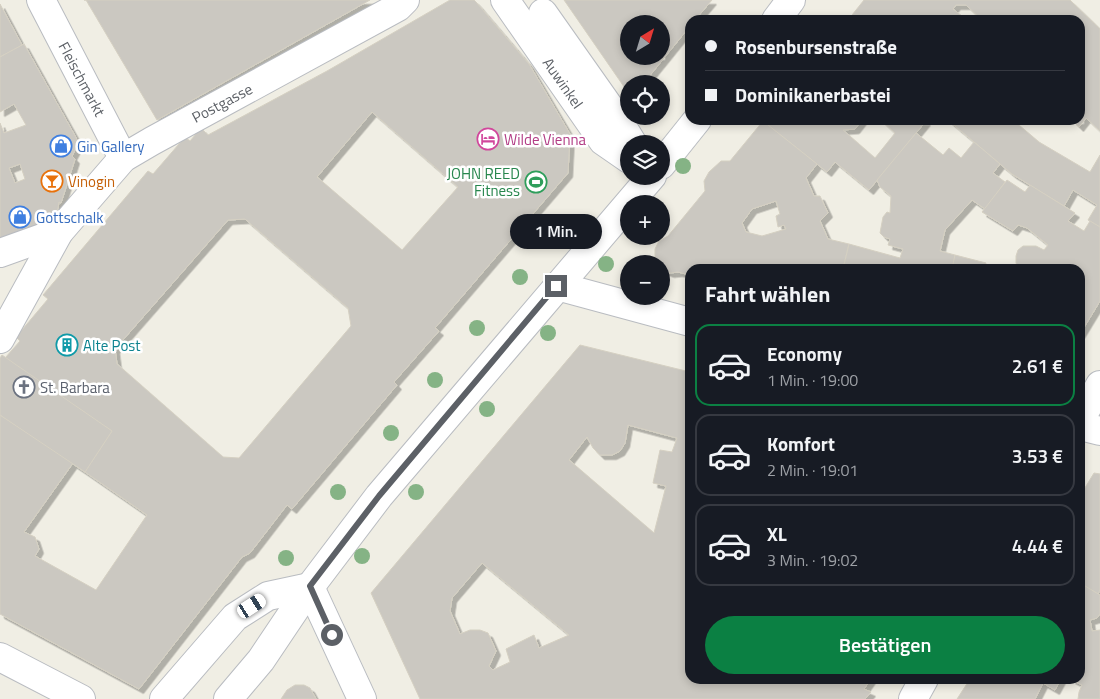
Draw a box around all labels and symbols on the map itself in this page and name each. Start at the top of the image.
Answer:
north arrow [620,15,670,65]
street label: Fleischmarkt [53,38,112,121]
street label: Auwinkel [537,53,589,113]
street label: Postgasse [188,77,256,129]
hotel icon: Wilde Vienna [476,127,500,151]
place label: Wilde Vienna [504,128,587,151]
shop icon: Gin Gallery [49,134,73,158]
place label: Gin Gallery [77,135,145,158]
place label: JOHN REED Fitness [447,162,520,202]
bar icon: Vinogin [40,169,64,193]
place label: Vinogin [68,170,115,193]
sports icon: JOHN REED Fitness [524,170,548,194]
shop icon: Gottschalk [8,205,32,229]
place label: Gottschalk [36,206,103,229]
callout: 1 Min. [510,214,602,248]
route end [545,275,567,297]
building icon: Alte Post [55,333,79,357]
place label: Alte Post [83,334,141,357]
church icon: St. Barbara [12,375,36,399]
place label: St. Barbara [40,376,110,399]
car [235,592,268,620]
route start [321,624,343,646]

